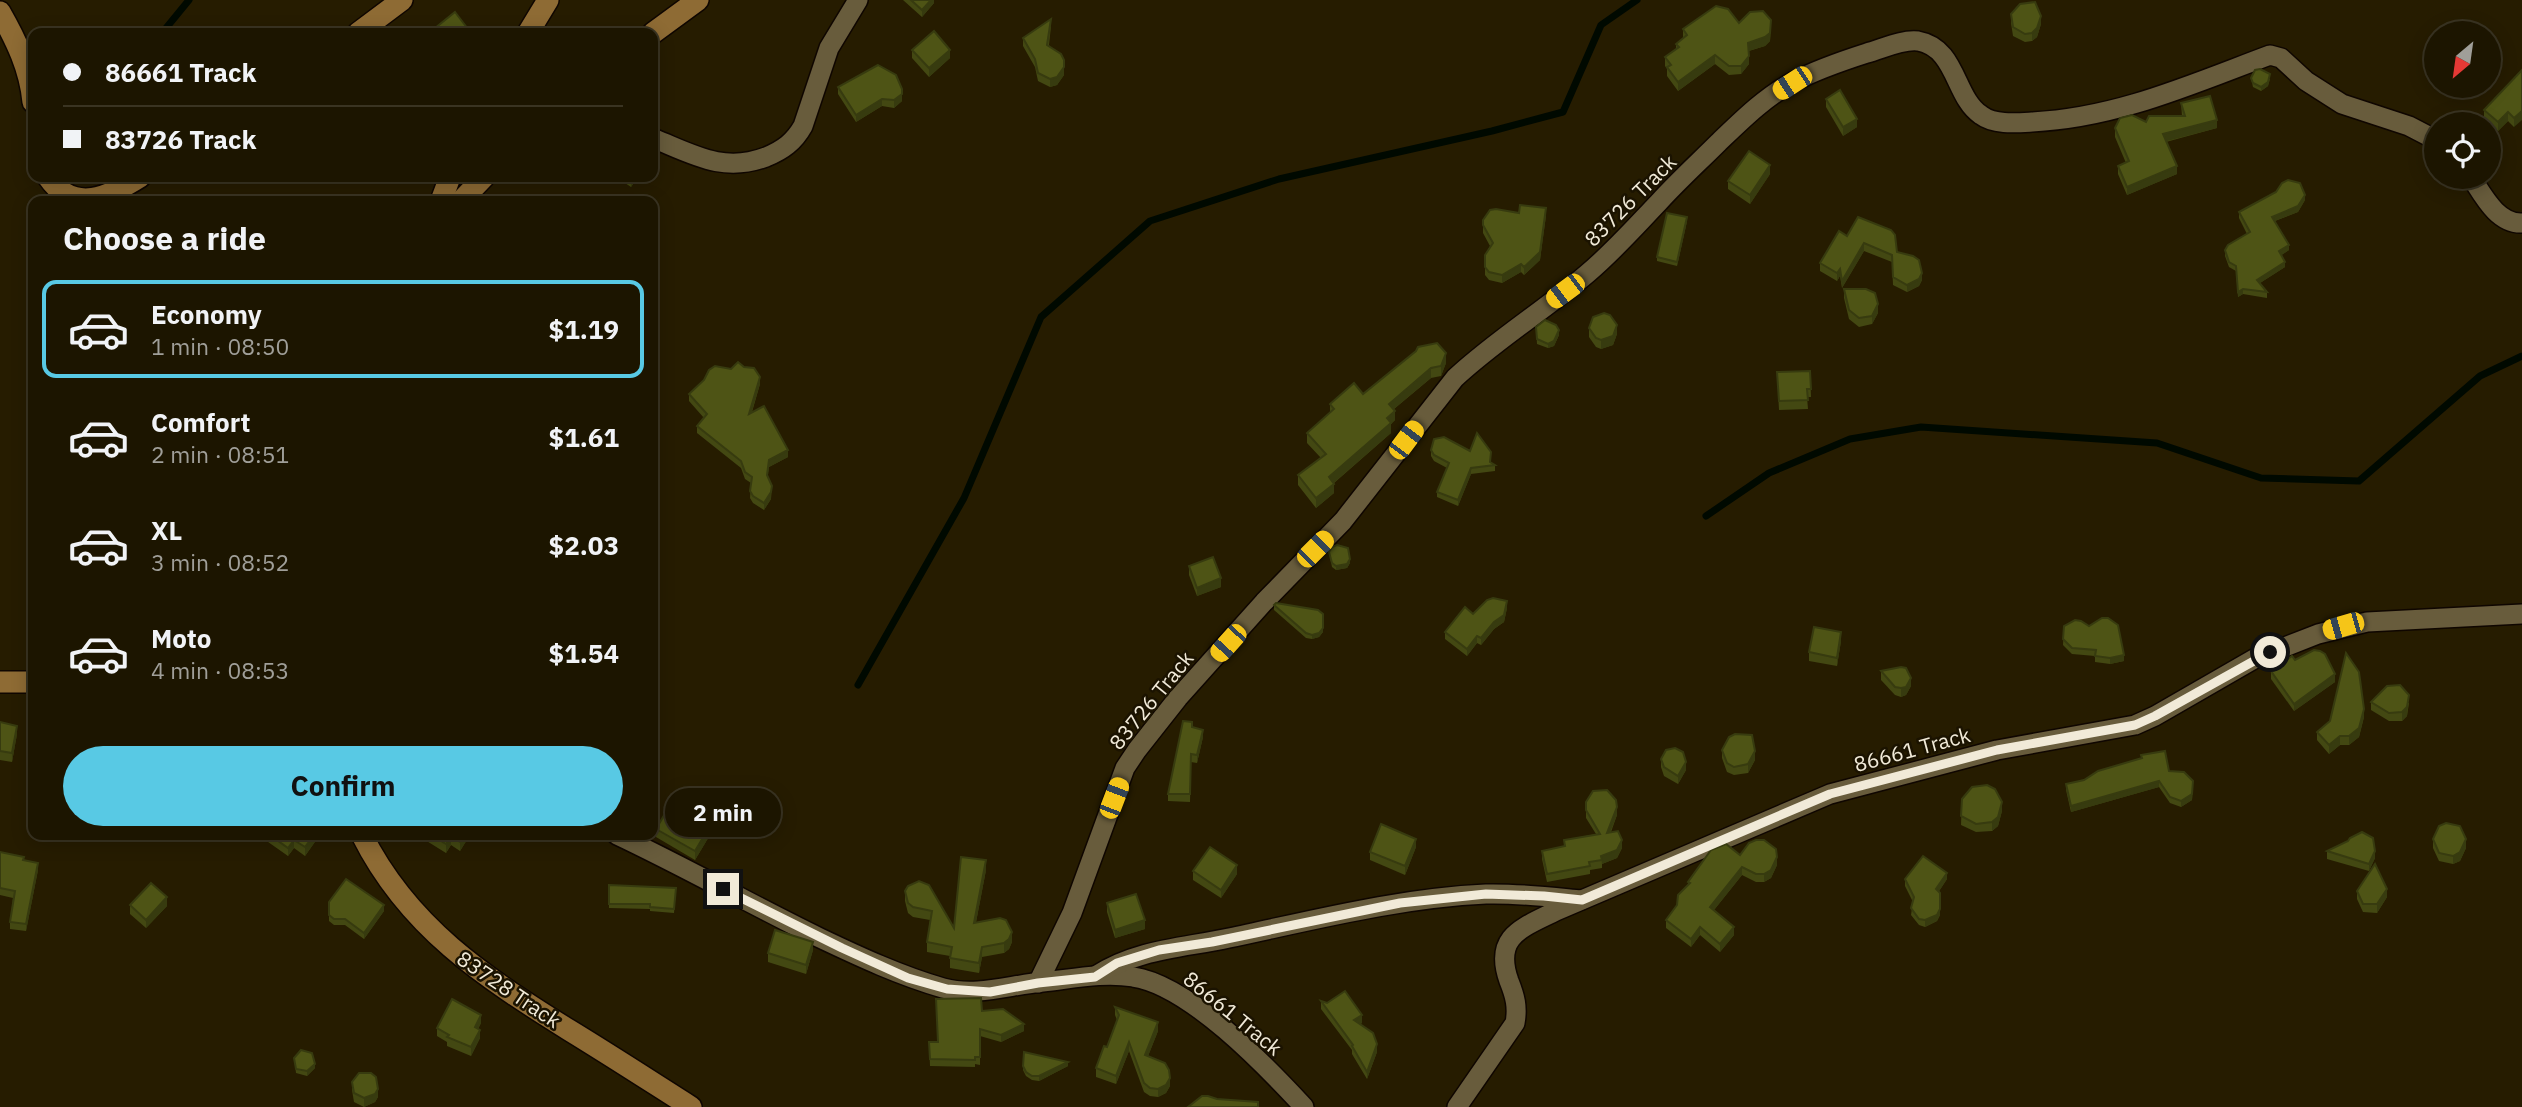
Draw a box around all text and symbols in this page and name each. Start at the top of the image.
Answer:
north arrow [2424,21,2501,98]
map controls [2424,21,2501,189]
text: 86661 Track [105,55,257,89]
car [1769,63,1816,103]
button: locate [2424,112,2501,189]
text: 83726 Track [105,122,257,156]
street label: 83726 Track [1578,148,1682,252]
text: Choose a ride [63,217,266,259]
car [1542,270,1589,312]
text: Economy [151,297,262,331]
icon: car [67,298,130,361]
text: $1.19 [549,312,619,346]
text: 1 min · 08:50 [151,331,289,361]
text: Comfort [151,405,250,439]
icon: car [67,406,130,469]
car [1385,417,1428,463]
text: $1.61 [549,420,619,454]
text: 2 min · 08:51 [151,439,289,469]
text: XL [151,513,182,547]
icon: car [67,514,130,577]
car [1293,527,1338,571]
text: $2.03 [549,528,619,562]
text: 3 min · 08:52 [151,547,289,577]
car [2320,610,2367,642]
car [1207,620,1250,666]
text: Moto [151,621,211,655]
icon: car [67,622,130,685]
text: $1.54 [549,636,619,670]
route start [2254,636,2286,668]
street label: 83726 Track [1103,645,1199,755]
text: 4 min · 08:53 [151,655,289,685]
street label: 86661 Track [1851,720,1973,778]
button: Confirm [63,746,623,826]
car [1097,775,1132,821]
callout: 2 min [665,788,781,836]
text: 2 min [693,797,753,827]
route end [707,873,739,905]
street label: 83728 Track [452,944,566,1034]
street label: 86661 Track [1178,965,1288,1061]

